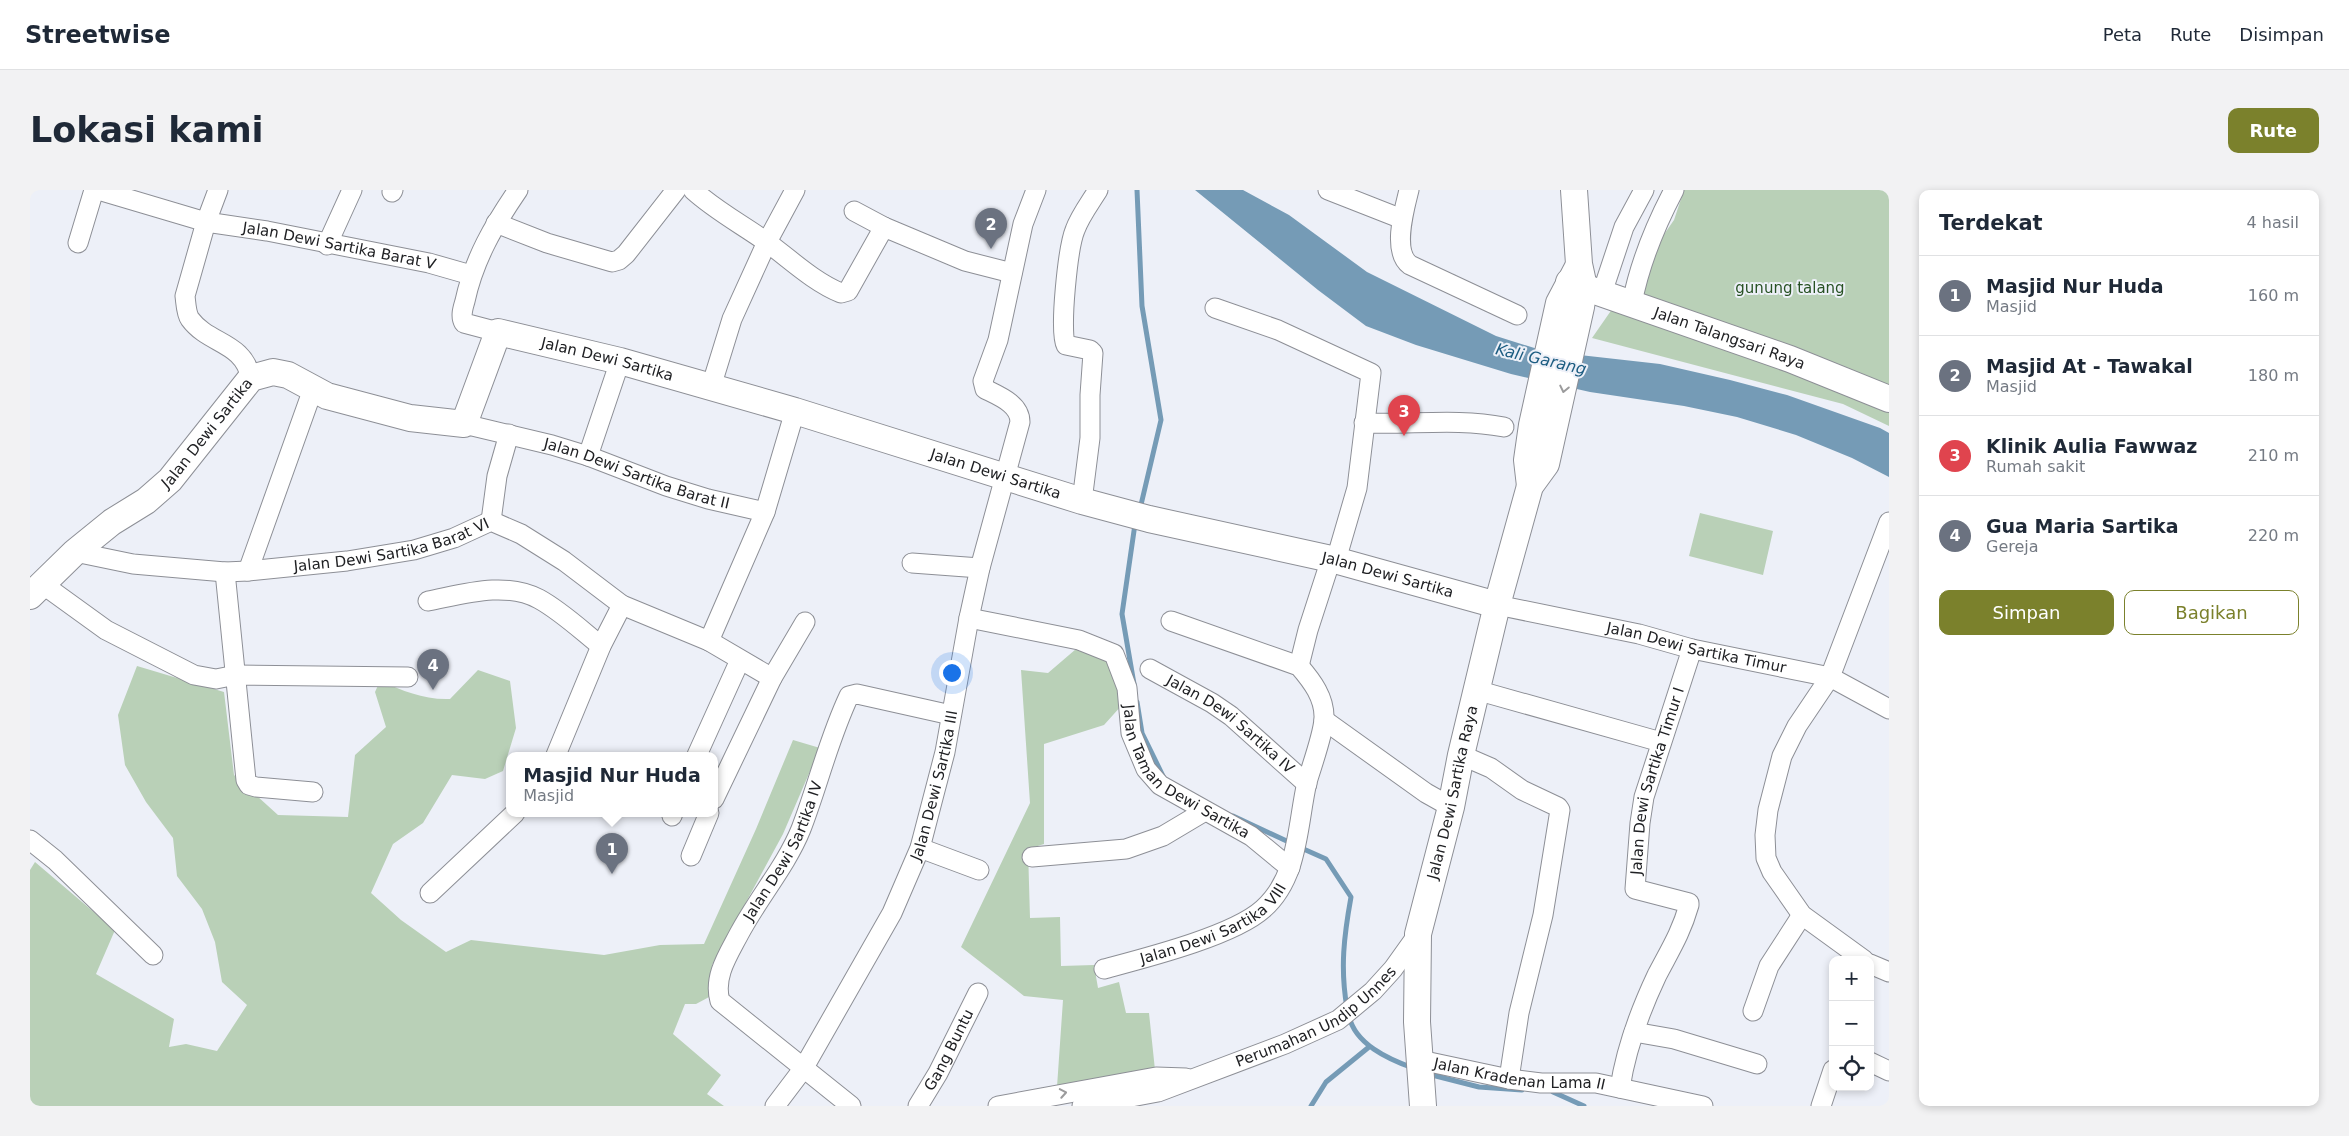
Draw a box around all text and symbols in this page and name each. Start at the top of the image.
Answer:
text: Streetwise [25,21,171,49]
text: Peta [2103,24,2142,45]
text: Rute [2170,24,2211,45]
text: Disimpan [2239,24,2324,45]
button: Rute [2228,108,2319,153]
text: Lokasi kami [30,110,264,150]
pin: 2 [975,208,1007,249]
text: Terdekat [1939,211,2043,235]
text: 4 hasil [2247,213,2299,232]
street label: Jalan Dewi Sartika Barat V [240,218,439,274]
text: Masjid Nur Huda [1986,275,2164,297]
park label: gunung talang [1735,279,1845,297]
text: 1 [1949,286,1961,305]
text: 160 m [2248,286,2299,305]
text: Masjid [1986,297,2037,316]
street label: Jalan Talangsari Raya [1650,303,1808,373]
street label: Jalan Dewi Sartika [538,333,676,385]
water label: Kali Garang [1494,339,1588,379]
text: Masjid At - Tawakal [1986,355,2193,377]
text: 2 [1949,366,1961,385]
text: 180 m [2248,366,2299,385]
street label: Jalan Dewi Sartika [157,375,256,493]
text: Masjid [1986,377,2037,396]
one-way arrow [1559,384,1569,393]
pin: 3 [1388,395,1420,436]
street label: Jalan Dewi Sartika Barat II [541,434,731,513]
text: Klinik Aulia Fawwaz [1986,435,2197,457]
street label: Jalan Dewi Sartika [927,445,1063,503]
text: 3 [1949,446,1961,465]
text: 210 m [2248,446,2299,465]
text: Rumah sakit [1986,457,2085,476]
street label: Jalan Dewi Sartika Barat VI [292,514,492,575]
text: Gua Maria Sartika [1986,515,2179,537]
text: 4 [1949,526,1961,545]
text: 220 m [2248,526,2299,545]
text: Gereja [1986,537,2039,556]
street label: Jalan Dewi Sartika [1319,548,1456,602]
button: Simpan [1939,590,2114,635]
button: Bagikan [2124,590,2299,635]
street label: Jalan Dewi Sartika Timur [1604,618,1789,677]
pin: 4 [417,649,449,690]
your location [939,660,965,686]
street label: Jalan Dewi Sartika IV [1163,670,1299,778]
street label: Jalan Dewi Sartika Timur I [1627,685,1688,877]
street label: Jalan Taman Dewi Sartika [1119,703,1253,842]
street label: Jalan Dewi Sartika Raya [1423,704,1482,882]
street label: Jalan Dewi Sartika III [906,709,961,864]
popup [506,752,718,817]
text: Masjid Nur Huda [523,764,701,786]
street label: Jalan Dewi Sartika IV [739,778,826,925]
text: Masjid [523,786,574,805]
pin: 1 [596,833,628,874]
street label: Jalan Dewi Sartika VIII [1137,880,1290,968]
map controls [1829,956,1874,1091]
button: + [1829,956,1874,1001]
street label: Perumahan Undip Unnes [1233,962,1400,1071]
button: − [1829,1001,1874,1046]
street label: Gang Buntu [920,1006,977,1094]
button: locate [1829,1046,1874,1091]
street label: Jalan Kradenan Lama II [1431,1054,1607,1094]
one-way arrow [1058,1088,1067,1098]

